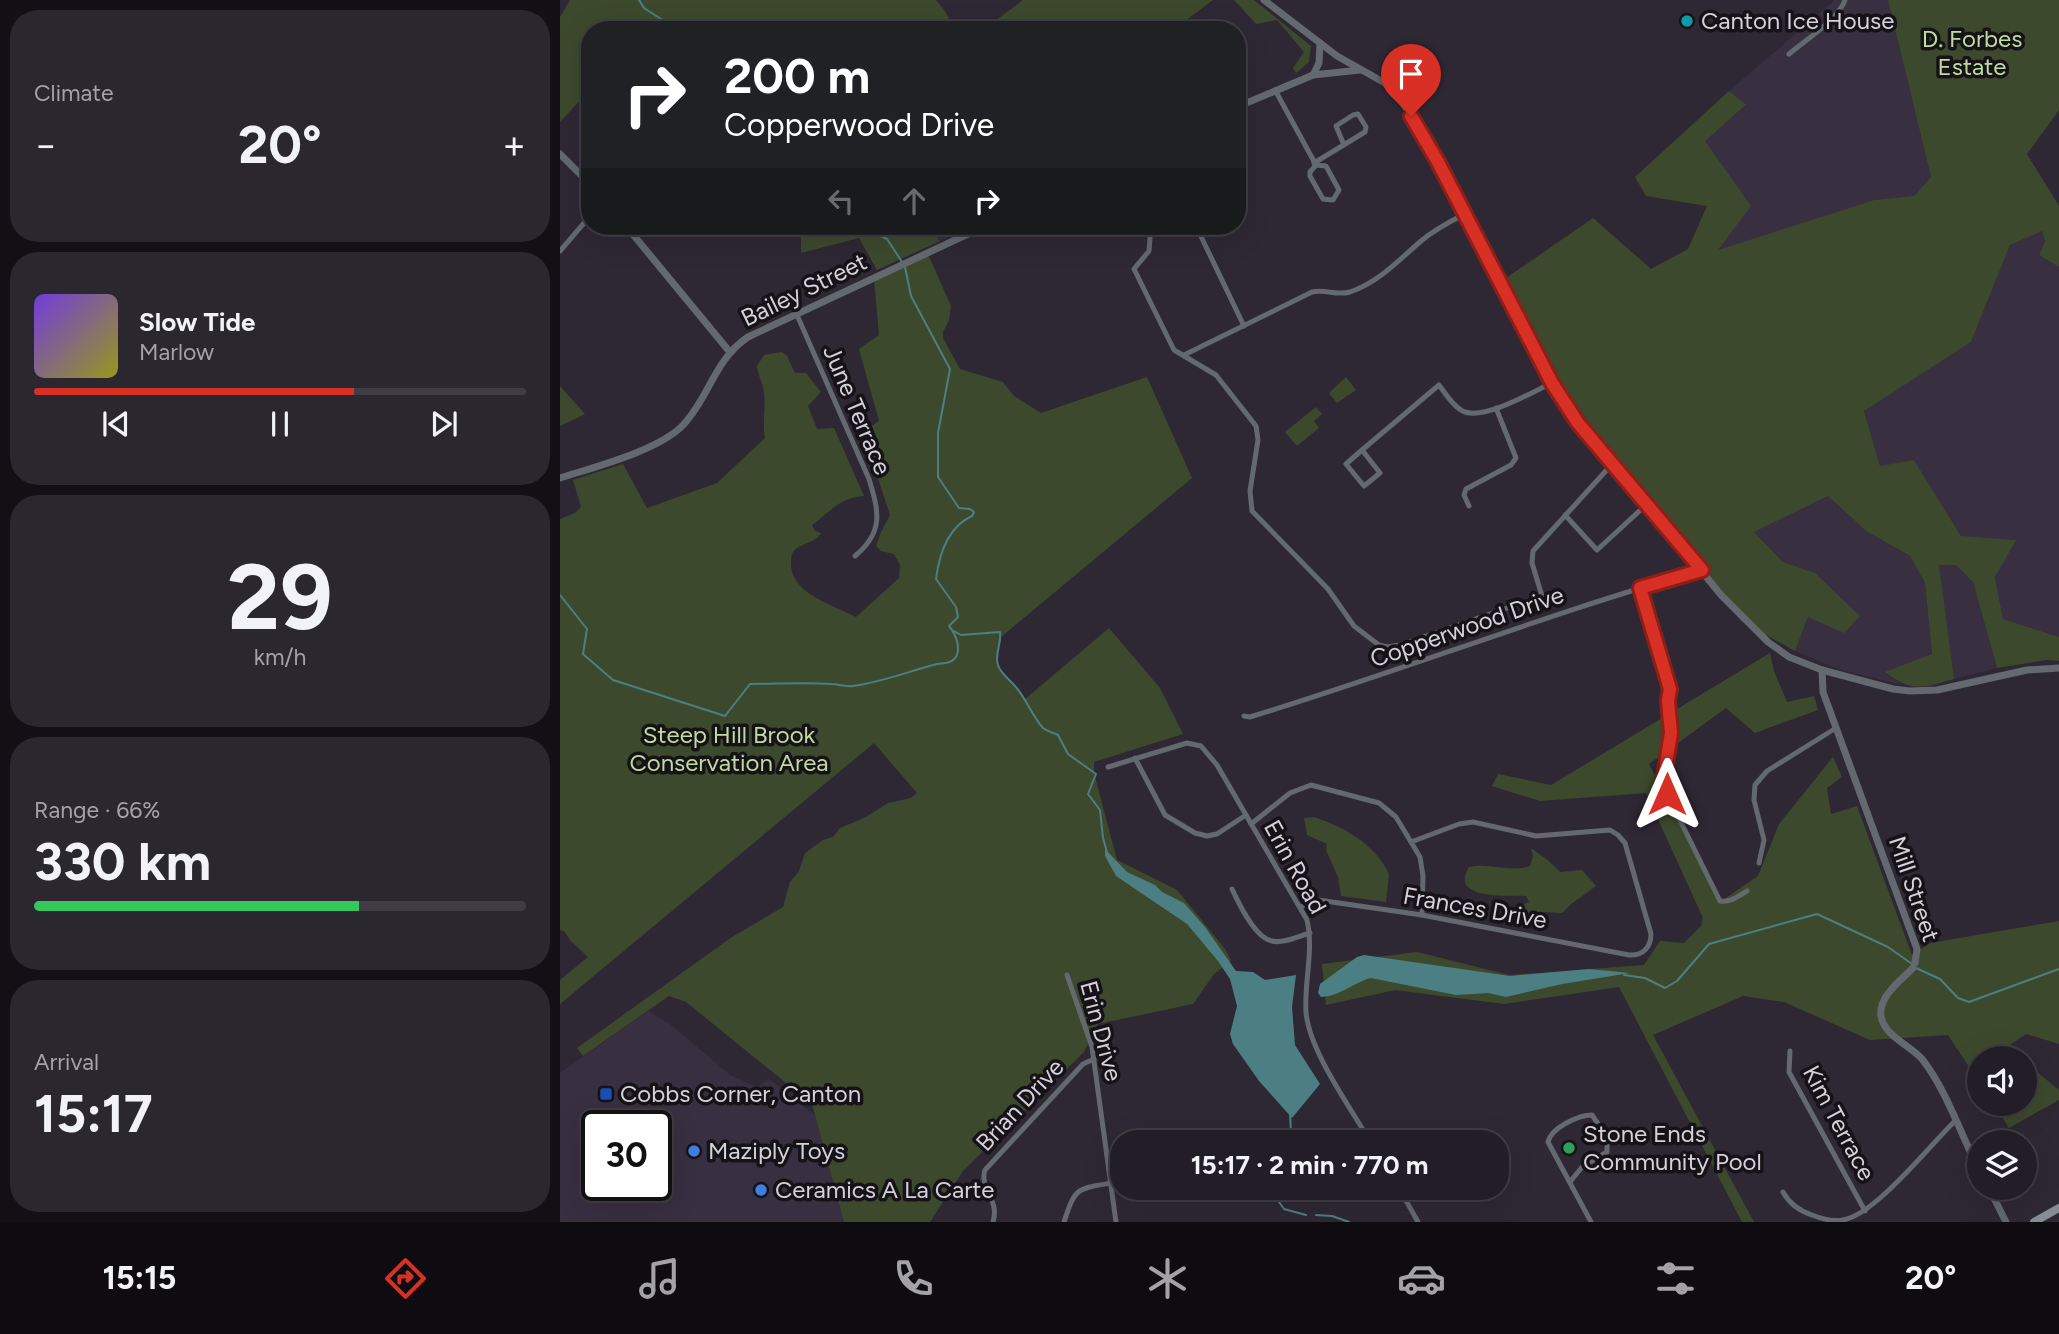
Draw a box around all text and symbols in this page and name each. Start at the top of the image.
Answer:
place label: Canton Ice House [1701,6,1894,35]
marker: Canton Ice House [1679,13,1695,29]
park label: D. Forbes Estate [1922,24,2022,81]
pin [1381,44,1441,116]
text: 200 m [724,46,870,105]
icon: right [609,49,700,140]
icon: arrive [1392,55,1430,93]
text: Climate [34,79,113,107]
text: Copperwood Drive [724,106,994,144]
text: 20° [238,114,322,176]
text: − [34,122,58,168]
text: + [502,122,526,168]
icon: left [822,182,860,220]
icon: ahead [895,182,933,220]
icon: right [968,182,1006,220]
street label: Bailey Street [736,247,871,332]
text: Slow Tide [139,306,255,338]
text: Marlow [139,338,214,366]
street label: June Terrace [817,341,898,479]
icon: previous [97,405,135,443]
icon: pause [261,405,299,443]
icon: next [425,405,463,443]
text: 29 [227,543,333,652]
street label: Copperwood Drive [1366,580,1567,673]
text: km/h [254,643,306,671]
park label: Steep Hill Brook Conservation Area [629,720,829,777]
position arrow [1630,757,1704,831]
text: Range · 66% [34,796,160,824]
street label: Erin Road [1258,815,1333,919]
text: 330 km [34,831,211,893]
street label: Mill Street [1883,832,1946,945]
street label: Frances Drive [1401,881,1549,934]
street label: Erin Drive [1074,978,1129,1084]
map controls [1967,1046,2037,1200]
button: sound [1967,1046,2037,1116]
text: Arrival [34,1048,99,1076]
street label: Brian Drive [970,1053,1070,1157]
street label: Kim Terrace [1797,1060,1882,1185]
place label: Cobbs Corner, Canton [620,1079,861,1108]
text: 15:17 [34,1083,153,1145]
marker: Cobbs Corner, Canton [598,1086,614,1102]
speed limit sign: 30 [581,1110,672,1201]
place label: Stone Ends Community Pool [1583,1119,1762,1176]
button: layers [1967,1130,2037,1200]
place label: Maziply Toys [708,1136,845,1165]
marker: Stone Ends Community Pool [1561,1140,1577,1156]
marker: Maziply Toys [686,1143,702,1159]
text: 15:17 · 2 min · 770 m [1191,1149,1428,1181]
place label: Ceramics A La Carte [775,1175,994,1204]
marker: Ceramics A La Carte [753,1182,769,1198]
icon: directions [381,1254,430,1303]
icon: music [635,1254,684,1303]
icon: phone [889,1254,938,1303]
icon: climate [1143,1254,1192,1303]
icon: car [1397,1254,1446,1303]
icon: filters [1651,1254,1700,1303]
text: 15:15 [102,1259,176,1297]
text: 20° [1905,1259,1956,1297]

